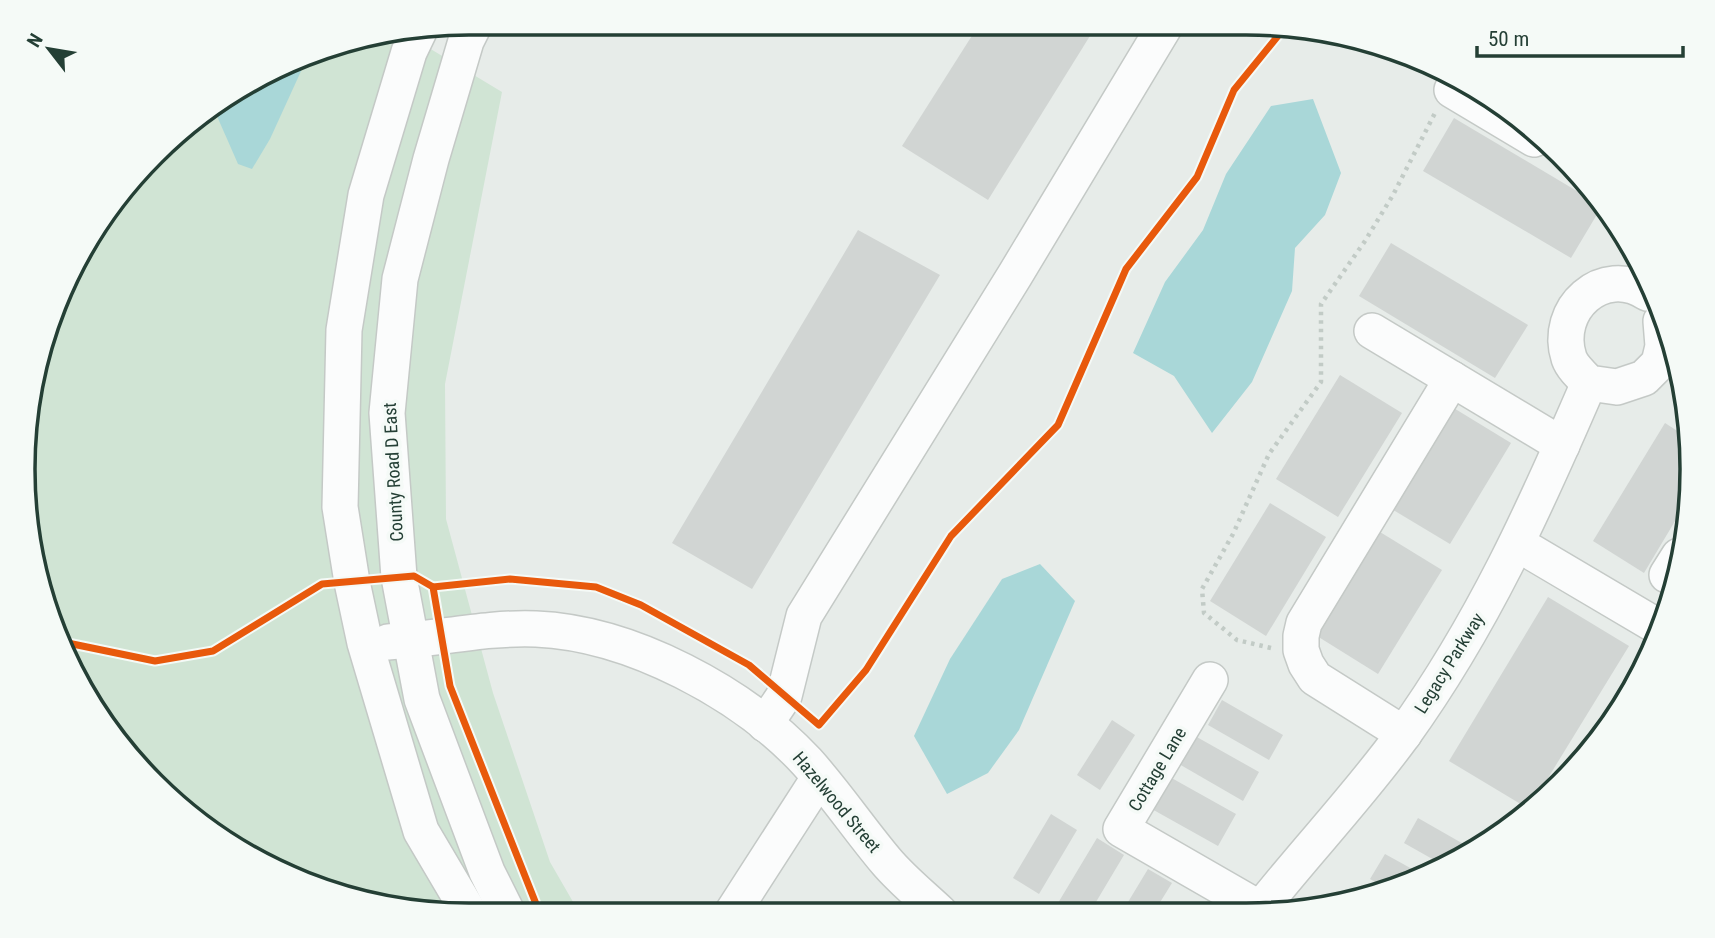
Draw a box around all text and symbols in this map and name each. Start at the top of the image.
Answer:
north arrow [14,14,84,84]
scale bar [1477,14,1684,58]
text: 50 m [1488,27,1529,51]
text: N [22,30,48,51]
street label: County Road D East [379,402,407,542]
street label: Legacy Parkway [1410,609,1488,717]
street label: Cottage Lane [1124,723,1190,815]
street label: Hazelwood Street [789,747,885,857]

